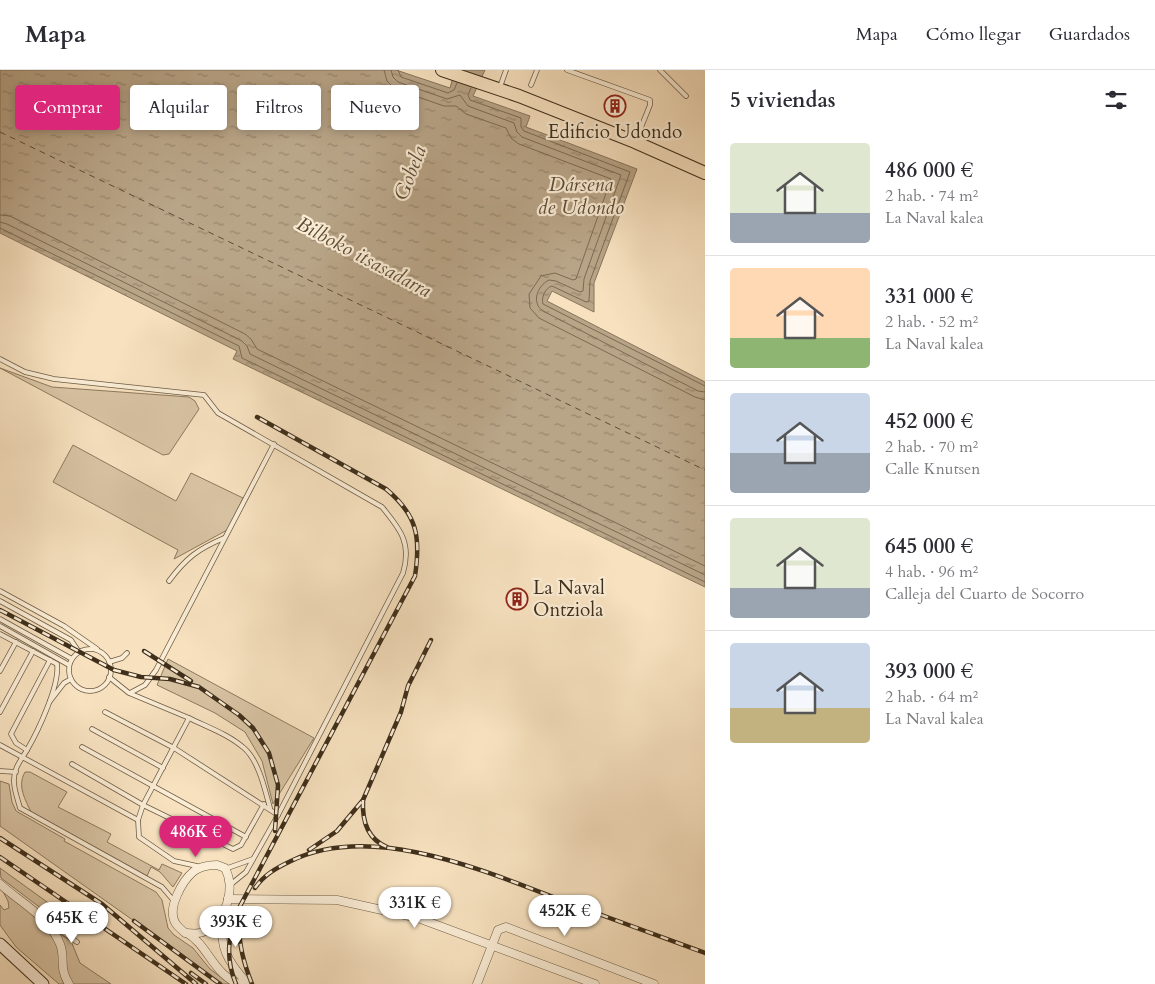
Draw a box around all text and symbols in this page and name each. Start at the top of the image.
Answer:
text: Mapa [25,18,86,51]
text: Mapa [856,22,898,47]
text: Cómo llegar [926,22,1021,47]
text: Guardados [1049,22,1130,47]
chip: Comprar [15,85,120,130]
chip: Alquilar [130,85,227,130]
chip: Filtros [237,85,321,130]
chip: Nuevo [331,85,419,130]
text: 5 viviendas [730,86,836,115]
icon: filters [1102,86,1130,114]
building icon: Edificio Udondo [603,94,627,118]
place label: Edificio Udondo [548,119,682,145]
water label: Gobela [387,142,433,204]
text: 486 000 € [885,156,973,185]
icon: home [770,163,830,223]
water label: Dársena de Udondo [538,171,624,221]
text: 2 hab. · 74 m² [885,185,978,207]
text: La Naval kalea [885,207,984,229]
water label: Bilboko itsasadarra [292,210,436,304]
text: 331 000 € [885,282,973,311]
icon: home [770,288,830,348]
text: 2 hab. · 52 m² [885,311,978,333]
text: La Naval kalea [885,333,984,355]
text: 452 000 € [885,407,973,436]
icon: home [770,413,830,473]
text: 2 hab. · 70 m² [885,436,978,458]
text: Calle Knutsen [885,458,980,480]
text: 645 000 € [885,532,973,561]
icon: home [770,538,830,598]
text: 4 hab. · 96 m² [885,561,978,583]
place label: La Naval Ontziola [533,575,605,623]
text: Calleja del Cuarto de Socorro [885,583,1084,605]
building icon: La Naval Ontziola [505,587,529,611]
text: 393 000 € [885,657,973,686]
icon: home [770,663,830,723]
text: 2 hab. · 64 m² [885,686,978,708]
text: La Naval kalea [885,708,984,730]
pin: 486K € [155,816,237,858]
text: 486K € [170,821,222,843]
pin: 331K € [374,886,456,929]
text: 331K € [389,892,441,914]
pin: 452K € [524,894,606,937]
text: 452K € [539,900,591,922]
pin: 645K € [31,902,113,944]
pin: 393K € [195,906,277,948]
text: 645K € [46,907,98,929]
text: 393K € [210,911,262,933]

